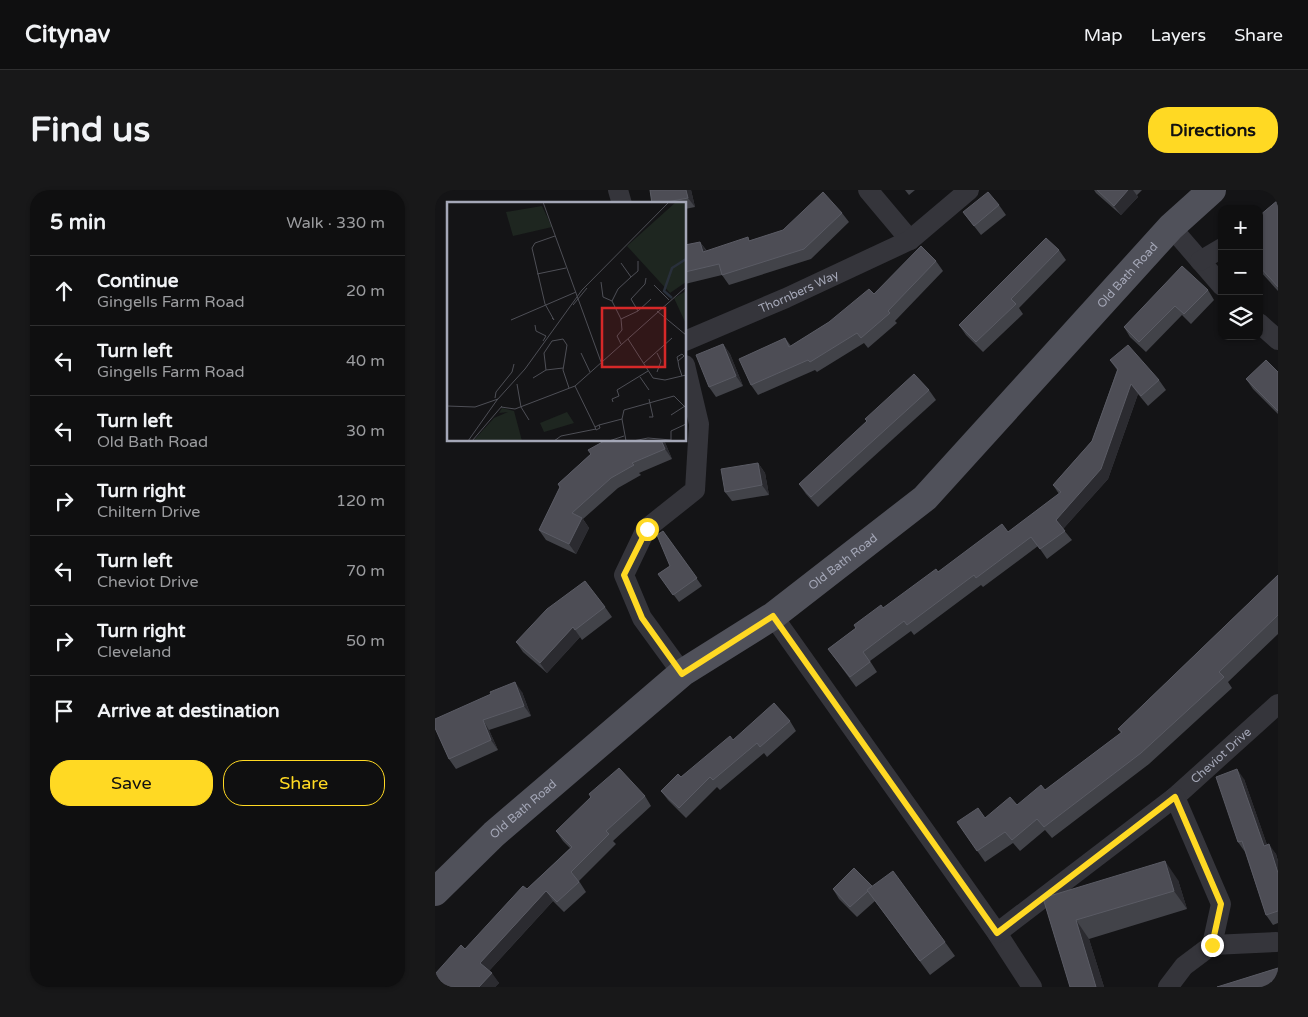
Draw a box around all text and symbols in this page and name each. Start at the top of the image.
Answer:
text: Citynav [25,20,110,49]
text: Map [1084,24,1123,46]
text: Layers [1151,24,1206,46]
text: Share [1234,24,1283,46]
button: Directions [1148,107,1278,153]
text: Find us [30,109,150,151]
inset map [447,202,686,441]
map controls [1218,205,1263,340]
button: + [1218,205,1263,250]
text: 5 min [50,210,106,235]
text: Walk · 330 m [286,213,385,233]
street label: Old Bath Road [1094,240,1161,311]
button: − [1218,250,1263,295]
street label: Thornbers Way [757,267,841,316]
text: Continue [97,270,179,292]
icon: ahead [50,277,78,305]
text: 20 m [346,281,385,301]
text: Gingells Farm Road [97,292,245,312]
button: layers [1218,295,1263,340]
text: Turn left [97,340,173,362]
icon: left [50,347,78,375]
text: 40 m [346,351,385,371]
text: Gingells Farm Road [97,362,245,382]
text: Turn left [97,410,173,432]
icon: left [50,417,78,445]
text: 30 m [346,421,385,441]
text: Old Bath Road [97,432,208,452]
text: Turn right [97,480,185,502]
icon: right [50,487,78,515]
text: 120 m [336,491,385,511]
text: Chiltern Drive [97,502,200,522]
route start [636,518,659,541]
street label: Old Bath Road [806,531,880,593]
text: Turn left [97,550,173,572]
icon: left [50,557,78,585]
text: 70 m [346,561,385,581]
text: Cheviot Drive [97,572,199,592]
text: Turn right [97,620,185,642]
icon: right [50,627,78,655]
text: 50 m [346,631,385,651]
text: Cleveland [97,642,171,662]
icon: arrive [50,697,78,725]
text: Arrive at destination [97,700,280,722]
street label: Cheviot Drive [1188,725,1254,786]
button: Save [50,760,213,806]
button: Share [223,760,385,806]
street label: Old Bath Road [487,777,559,842]
route end [1201,934,1224,957]

